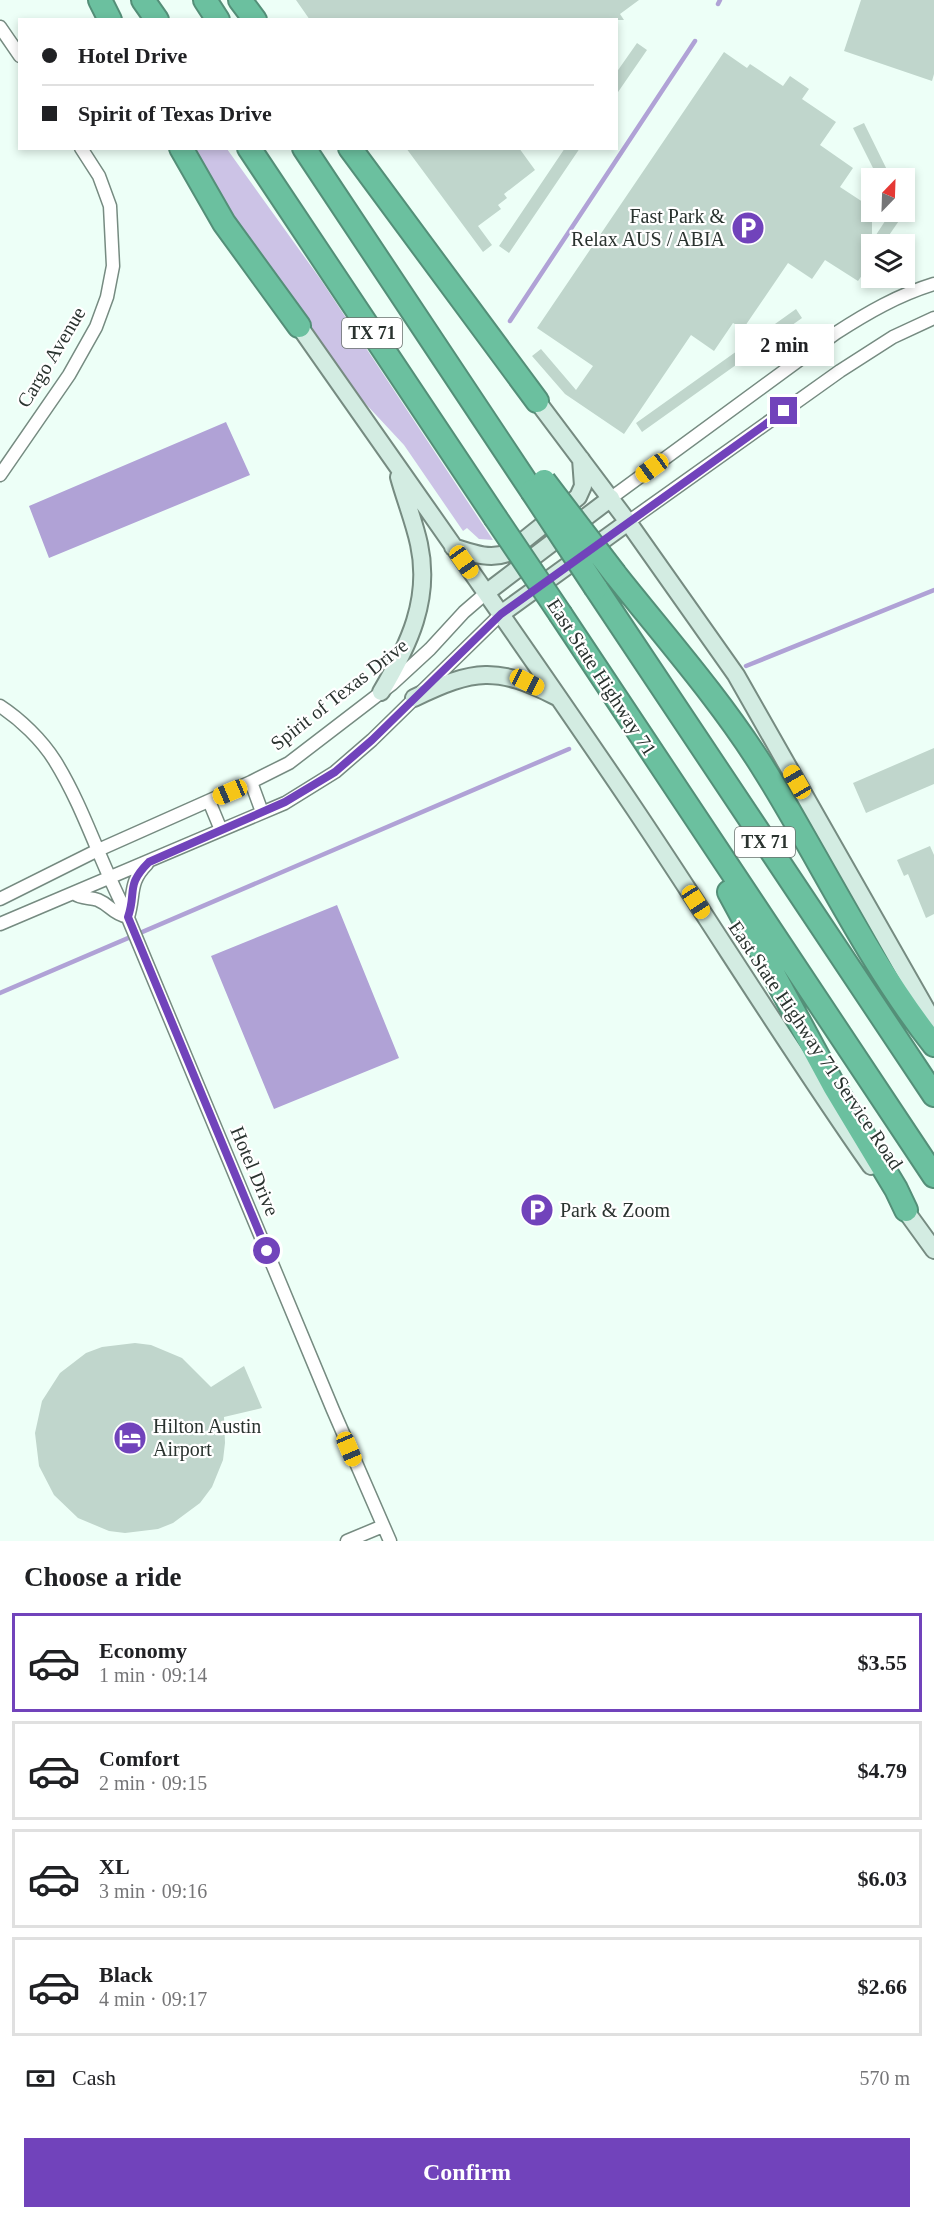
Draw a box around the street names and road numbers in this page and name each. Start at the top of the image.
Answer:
street label: Cargo Avenue [12,303,90,412]
road number: TX 71 [342,318,402,348]
street label: East State Highway 71 [542,594,661,760]
street label: Spirit of Texas Drive [266,634,413,755]
road number: TX 71 [735,827,795,857]
street label: East State Highway 71 Service Road [724,917,908,1174]
street label: Hotel Drive [226,1123,284,1219]

